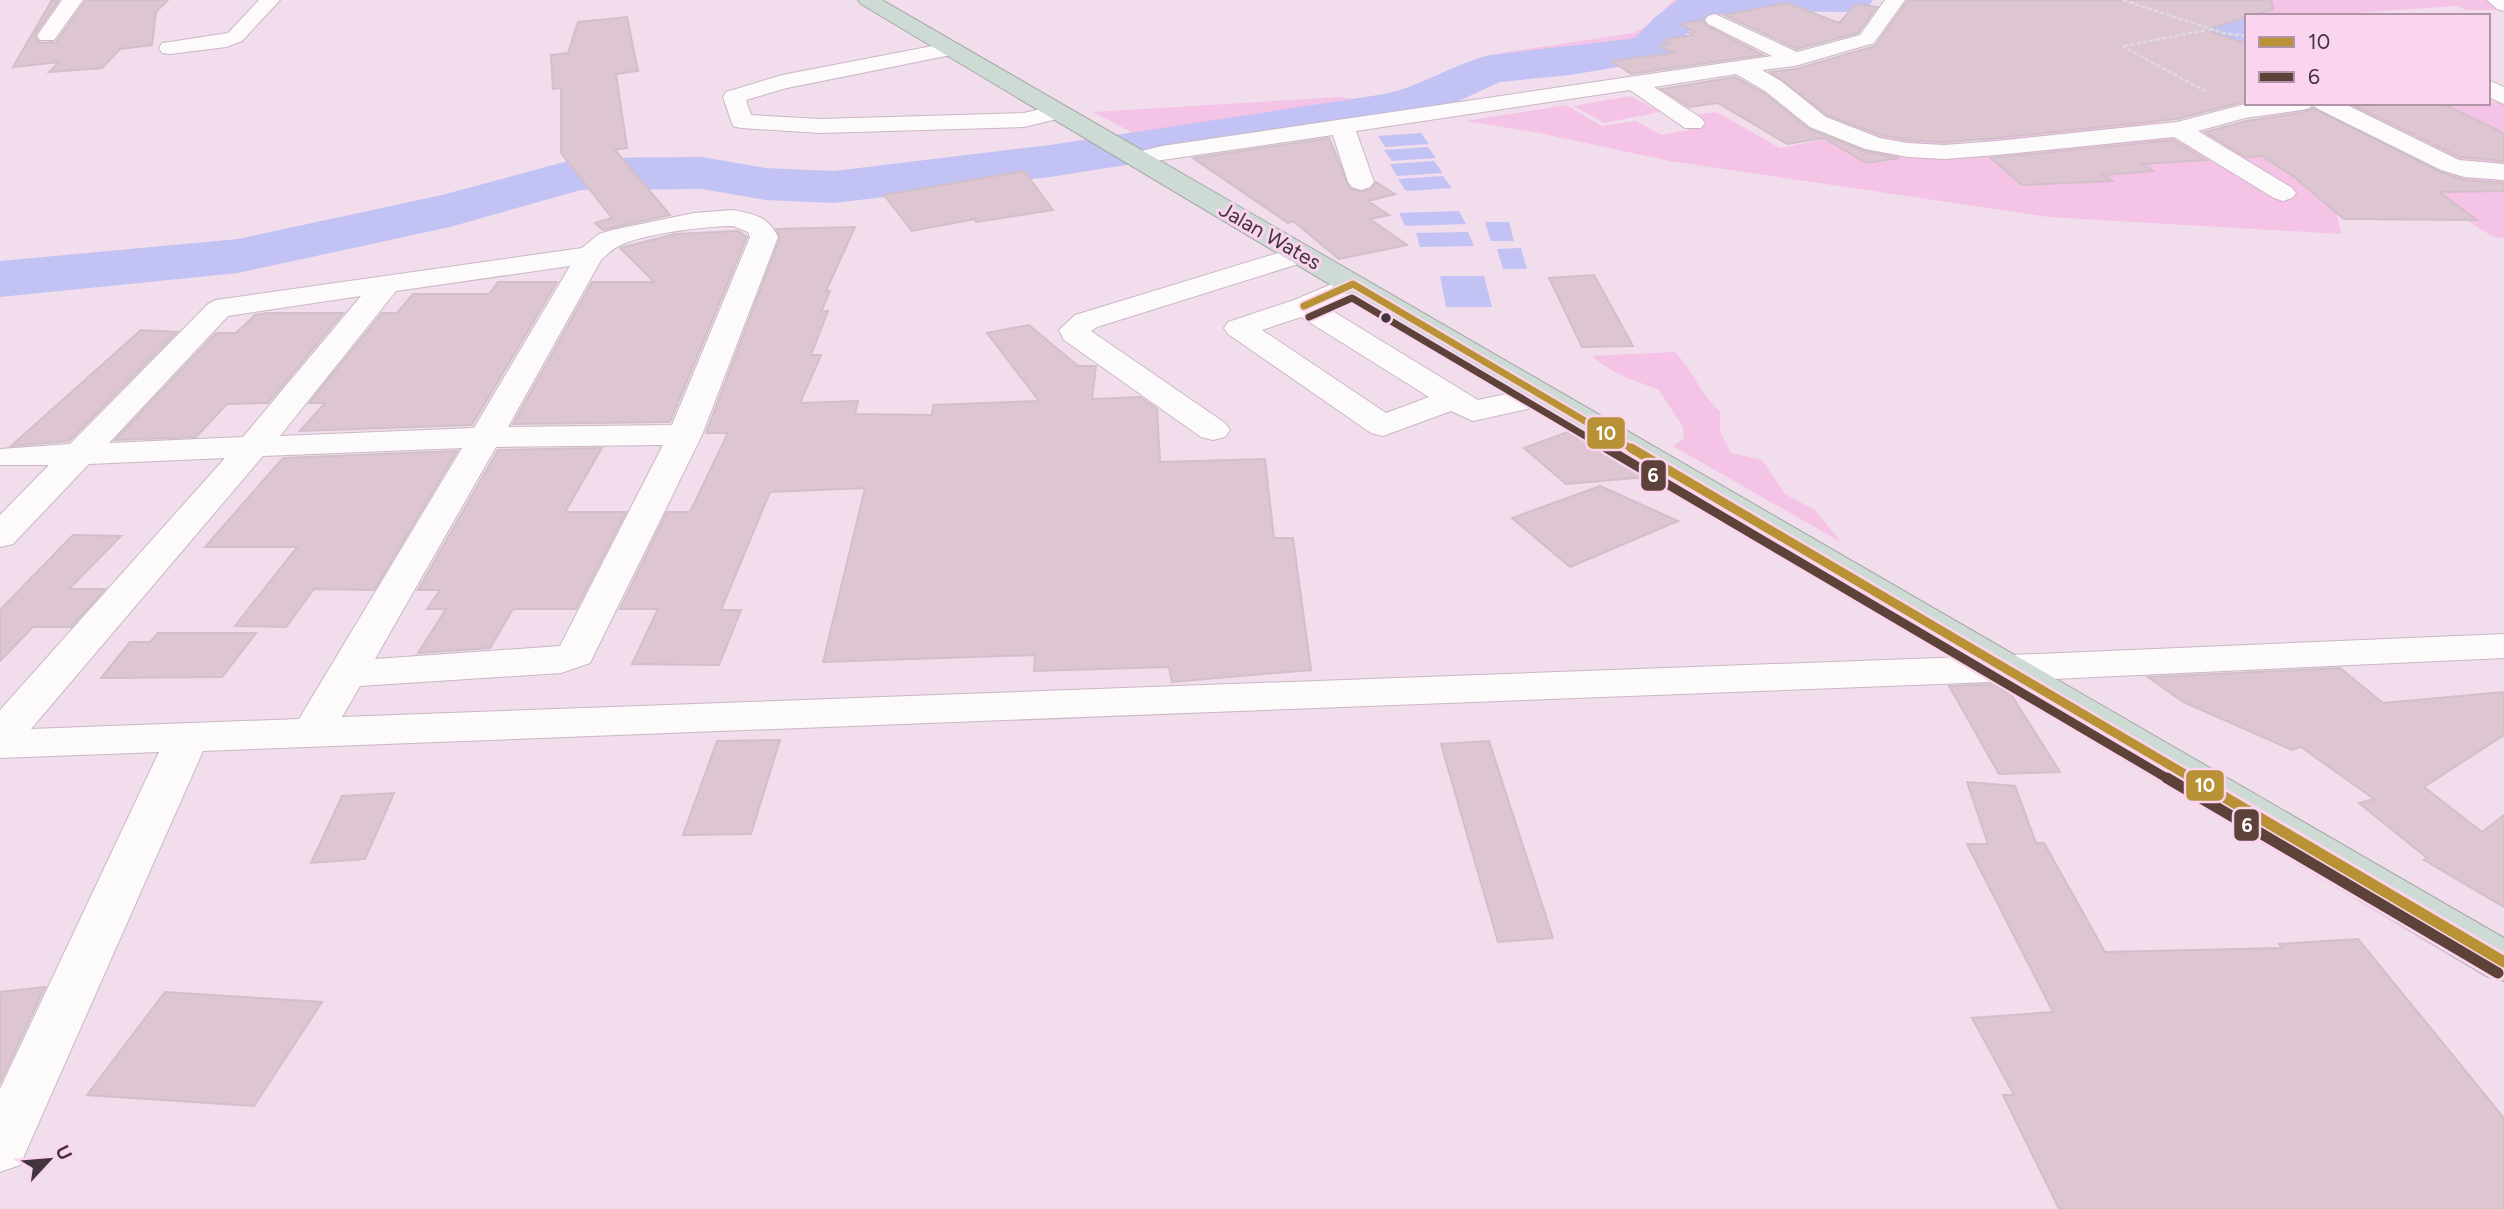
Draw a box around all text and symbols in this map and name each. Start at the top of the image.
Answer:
legend [2245,14,2490,105]
text: 10 [2308,29,2330,54]
text: 6 [2308,64,2320,89]
street label: Jalan Wates [1215,197,1325,275]
unlabelled marker [1379,311,1393,325]
line badge: 10 [1586,416,1626,450]
text: 10 [1596,422,1616,445]
line badge: 6 [1640,459,1667,492]
text: 6 [1647,464,1659,487]
line badge: 10 [2185,769,2225,802]
text: 10 [2195,774,2215,797]
line badge: 6 [2233,808,2260,842]
text: 6 [2241,814,2253,837]
north arrow [14,1125,84,1195]
text: U [51,1142,77,1164]

